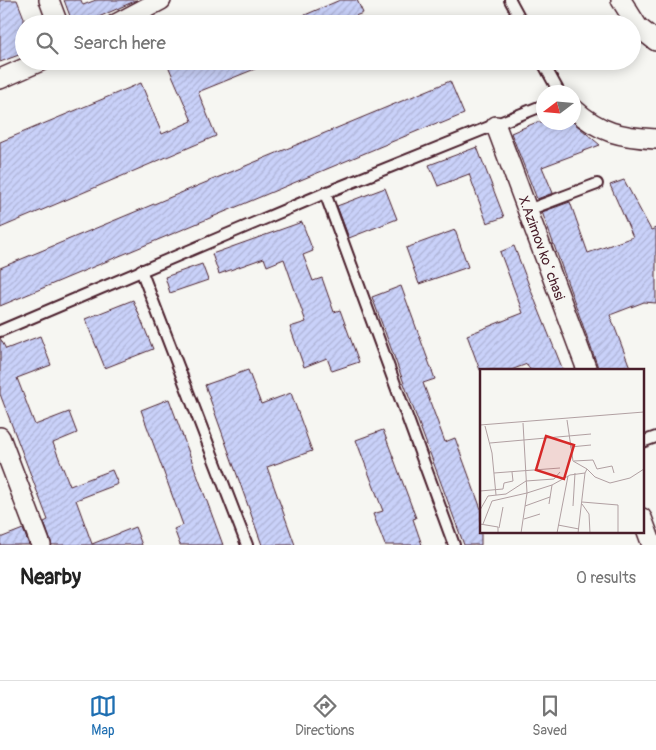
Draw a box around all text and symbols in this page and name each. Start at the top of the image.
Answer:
search box [15,15,641,70]
icon: search [33,29,61,57]
text: Search here [73,31,166,55]
north arrow [536,85,581,130]
street label: X.Azimov koʻchasi [515,194,568,303]
inset map [480,369,644,532]
text: Nearby [20,564,81,591]
text: 0 results [576,568,636,588]
tab: Map [89,692,117,739]
tab: Directions [295,692,354,739]
tab: Saved [532,692,567,739]

